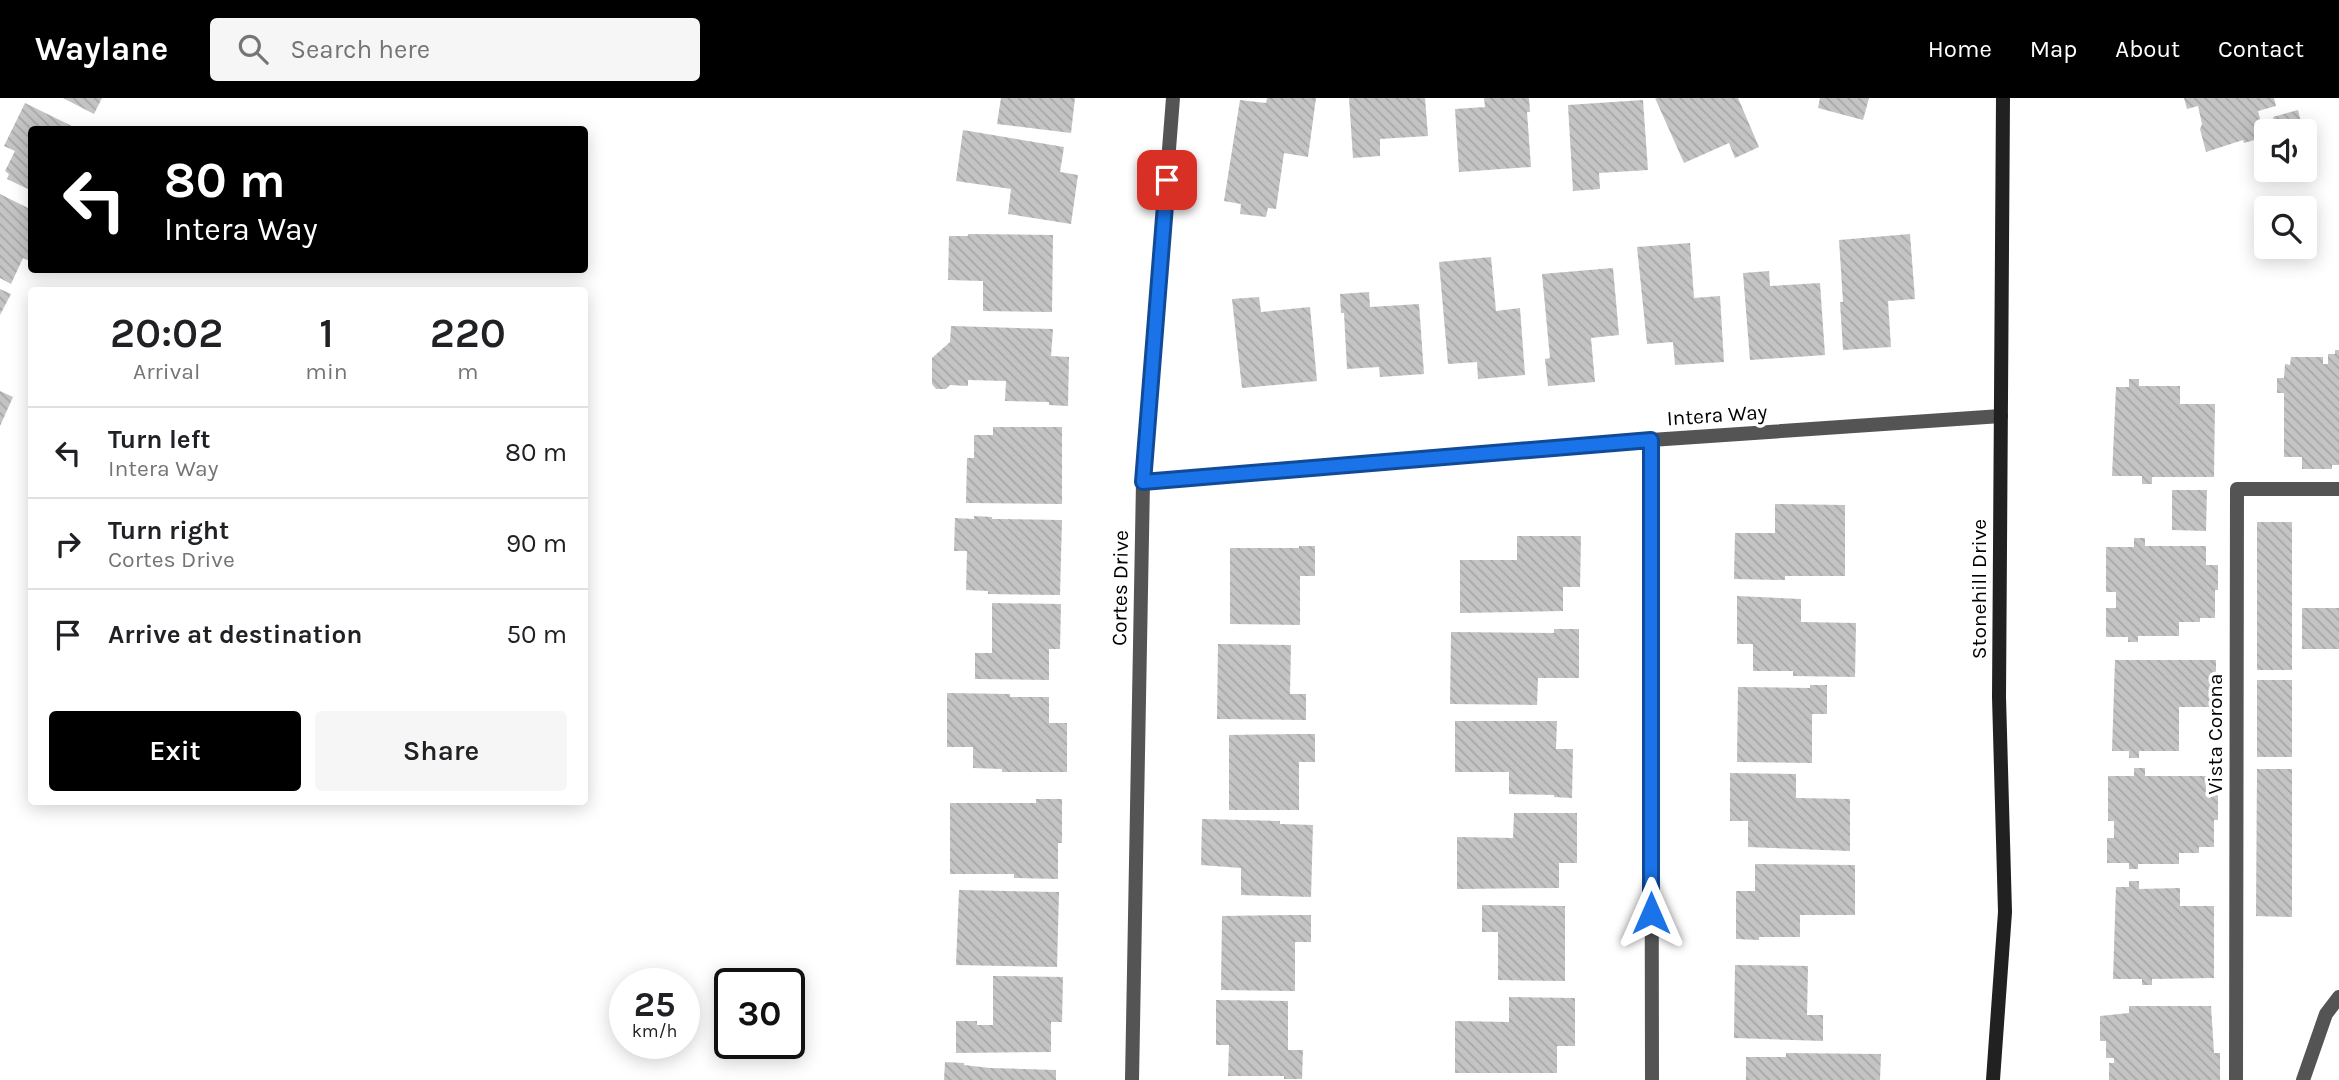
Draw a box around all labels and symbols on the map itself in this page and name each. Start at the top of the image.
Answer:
pin [1137,150,1197,210]
street label: Intera Way [1666,399,1768,430]
street label: Stonehill Drive [1967,519,1991,659]
street label: Cortes Drive [1107,530,1133,646]
street label: Vista Corona [2203,673,2227,795]
position arrow [1614,876,1688,950]
speed limit sign: 30 [714,968,805,1059]

